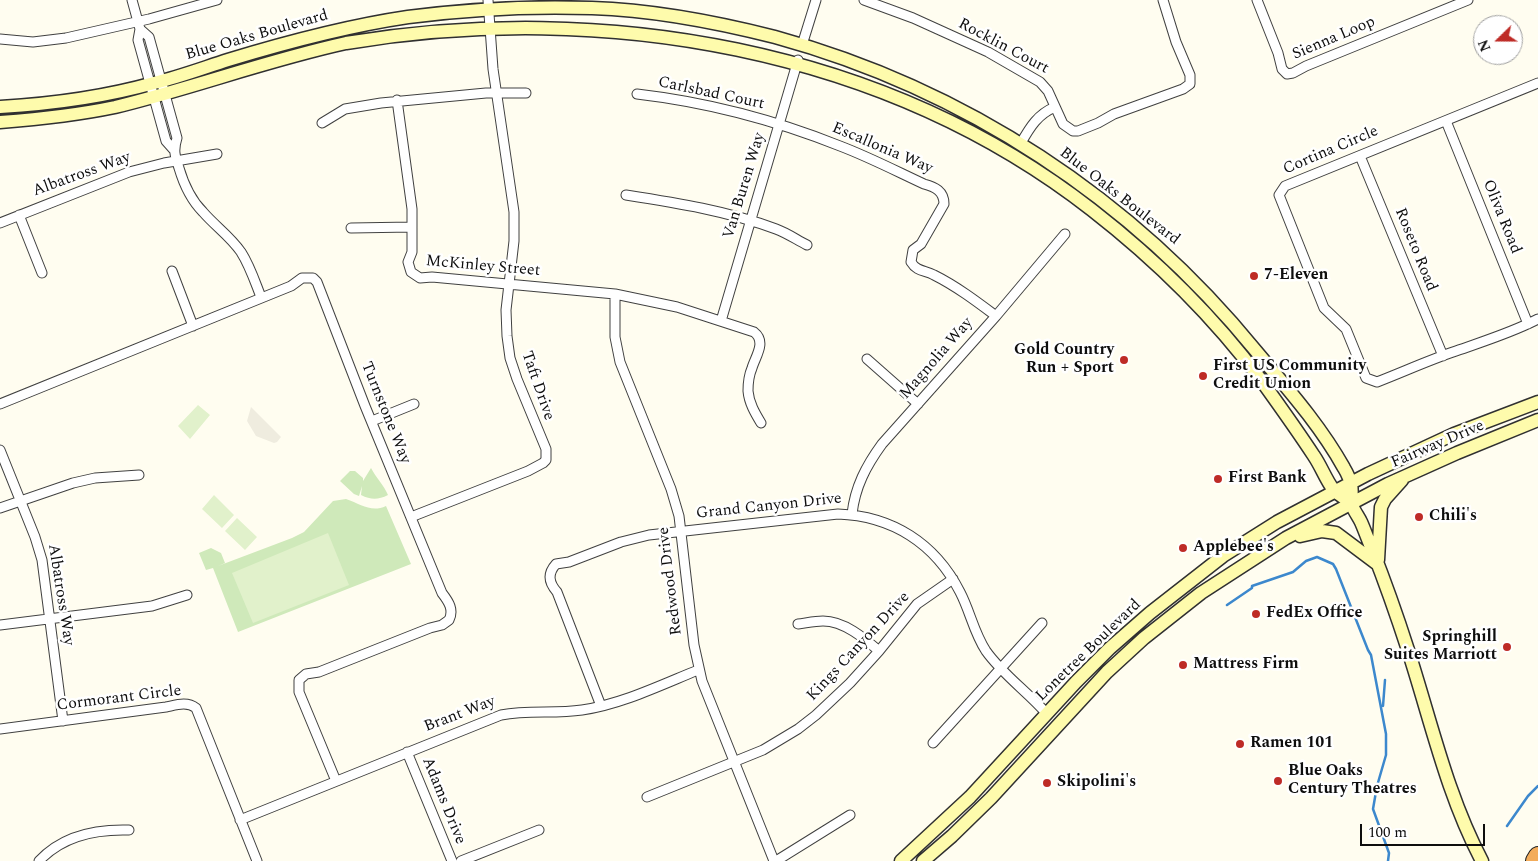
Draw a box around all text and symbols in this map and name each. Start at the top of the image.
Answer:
street label: Blue Oaks Boulevard [183,6,331,66]
street label: Sienna Loop [1290,13,1378,65]
street label: Rocklin Court [954,15,1052,79]
north arrow [1473,15,1523,65]
text: N [1473,36,1496,55]
street label: Carlsbad Court [656,73,766,115]
street label: Escallonia Way [829,119,935,179]
street label: Cortina Circle [1281,122,1381,180]
street label: Van Buren Way [720,131,770,241]
street label: Blue Oaks Boulevard [1055,144,1183,250]
street label: Albatross Way [30,148,134,202]
street label: Oliva Road [1477,177,1525,257]
street label: Roseto Road [1390,205,1440,295]
street label: McKinley Street [425,252,541,282]
place label: 7-Eleven [1264,266,1328,286]
marker: 7-Eleven [1248,270,1260,282]
street label: Magnolia Way [896,314,978,404]
place label: Gold Country Run + Sport [1014,341,1114,379]
street label: Taft Drive [516,349,558,423]
marker: Gold Country Run + Sport [1118,354,1130,366]
place label: First US Community Credit Union [1213,357,1366,395]
street label: Turnstone Way [356,359,414,467]
marker: First US Community Credit Union [1197,370,1209,382]
street label: Fairway Drive [1389,417,1487,473]
place label: First Bank [1228,469,1307,489]
marker: First Bank [1212,473,1224,485]
street label: Grand Canyon Drive [695,490,843,524]
place label: Chili's [1429,507,1477,527]
marker: Chili's [1413,511,1425,523]
street label: Redwood Drive [655,526,687,636]
place label: Applebee's [1193,538,1274,558]
marker: Applebee's [1177,542,1189,554]
street label: Albatross Way [42,543,78,647]
street label: Kings Canyon Drive [803,588,915,706]
street label: Lonetree Boulevard [1032,596,1146,706]
place label: FedEx Office [1266,604,1362,624]
marker: FedEx Office [1250,608,1262,620]
place label: Springhill Suites Marriott [1384,628,1497,666]
marker: Springhill Suites Marriott [1501,641,1513,653]
place label: Mattress Firm [1193,655,1299,675]
marker: Mattress Firm [1177,659,1189,671]
street label: Cormorant Circle [56,682,182,716]
street label: Brant Way [422,693,498,737]
place label: Ramen 101 [1250,734,1333,754]
marker: Ramen 101 [1234,738,1246,750]
street label: Adams Drive [417,755,469,847]
place label: Blue Oaks Century Theatres [1288,762,1417,800]
place label: Skipolini's [1057,773,1136,793]
marker: Blue Oaks Century Theatres [1272,775,1284,787]
marker: Skipolini's [1041,777,1053,789]
scale bar [1363,814,1488,846]
text: 100 m [1368,821,1407,844]

